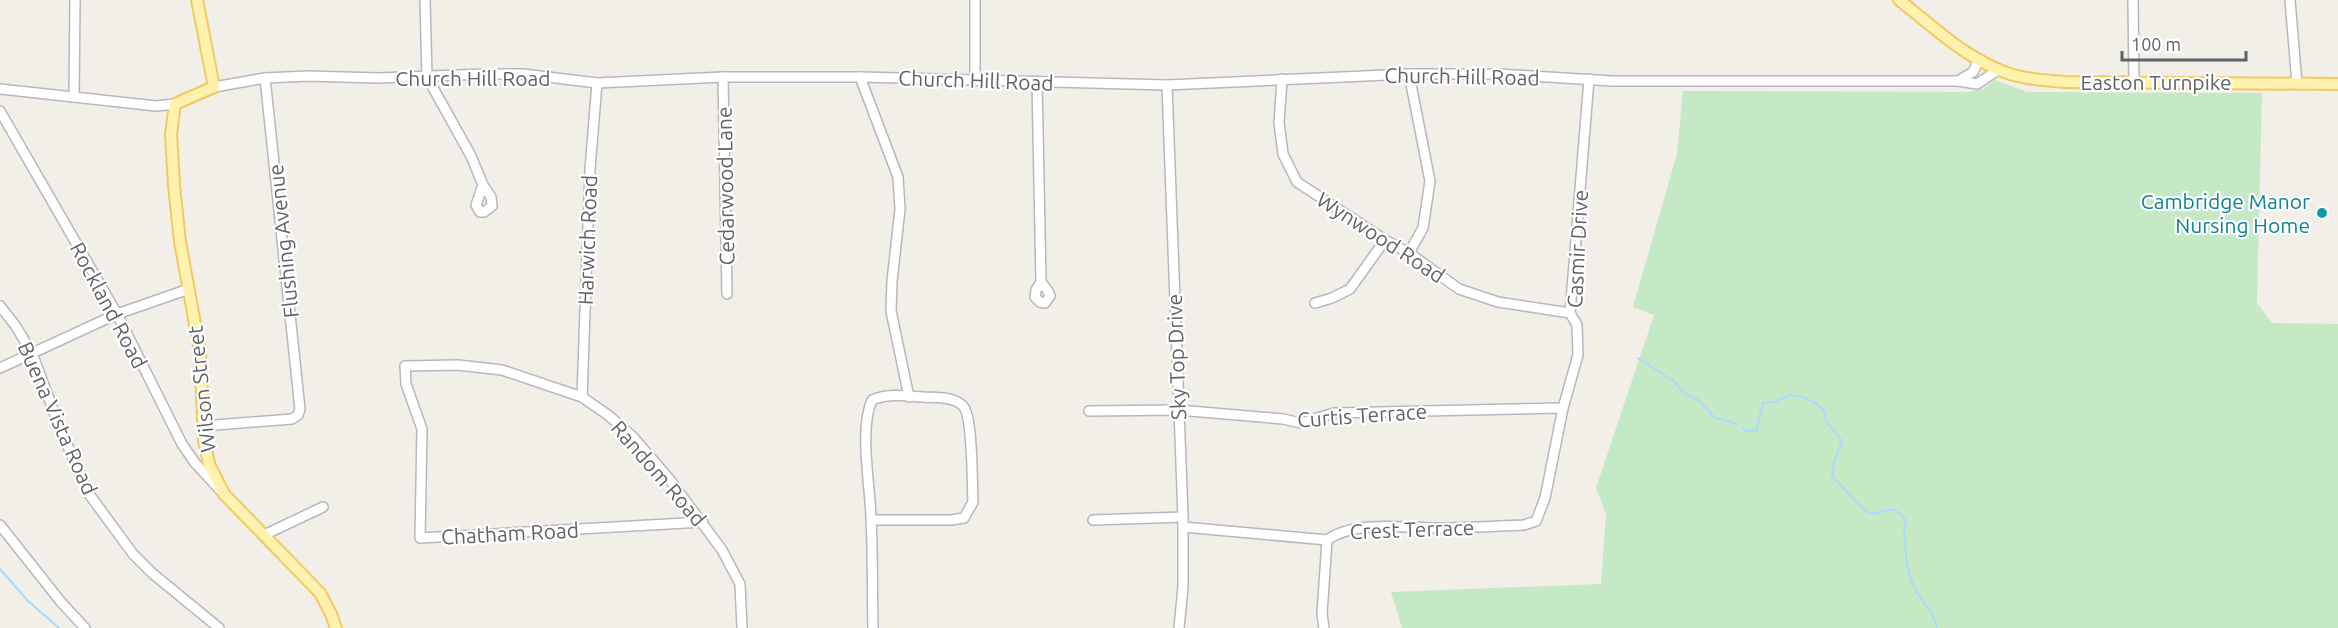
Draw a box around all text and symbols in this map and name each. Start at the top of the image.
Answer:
scale bar [2122,24,2246,62]
text: 100 m [2131,34,2181,54]
street label: Church Hill Road [1384,63,1540,89]
street label: Church Hill Road [898,65,1054,95]
street label: Church Hill Road [395,66,551,90]
street label: Easton Turnpike [2080,70,2232,94]
street label: Cedarwood Lane [712,106,738,266]
street label: Flushing Avenue [263,163,303,319]
street label: Harwich Road [573,175,601,305]
street label: Wynwood Road [1312,187,1450,287]
street label: Casmir Drive [1562,189,1592,309]
place label: Cambridge Manor Nursing Home [2141,189,2310,237]
marker: Cambridge Manor Nursing Home [2315,206,2329,220]
street label: Rockland Road [66,238,152,372]
street label: Sky Top Drive [1162,293,1190,421]
street label: Wilson Street [182,324,220,454]
street label: Buena Vista Road [13,338,103,498]
street label: Curtis Terrace [1296,398,1428,432]
street label: Random Road [607,415,711,531]
street label: Crest Terrace [1349,515,1475,543]
street label: Chatham Road [440,517,580,549]

